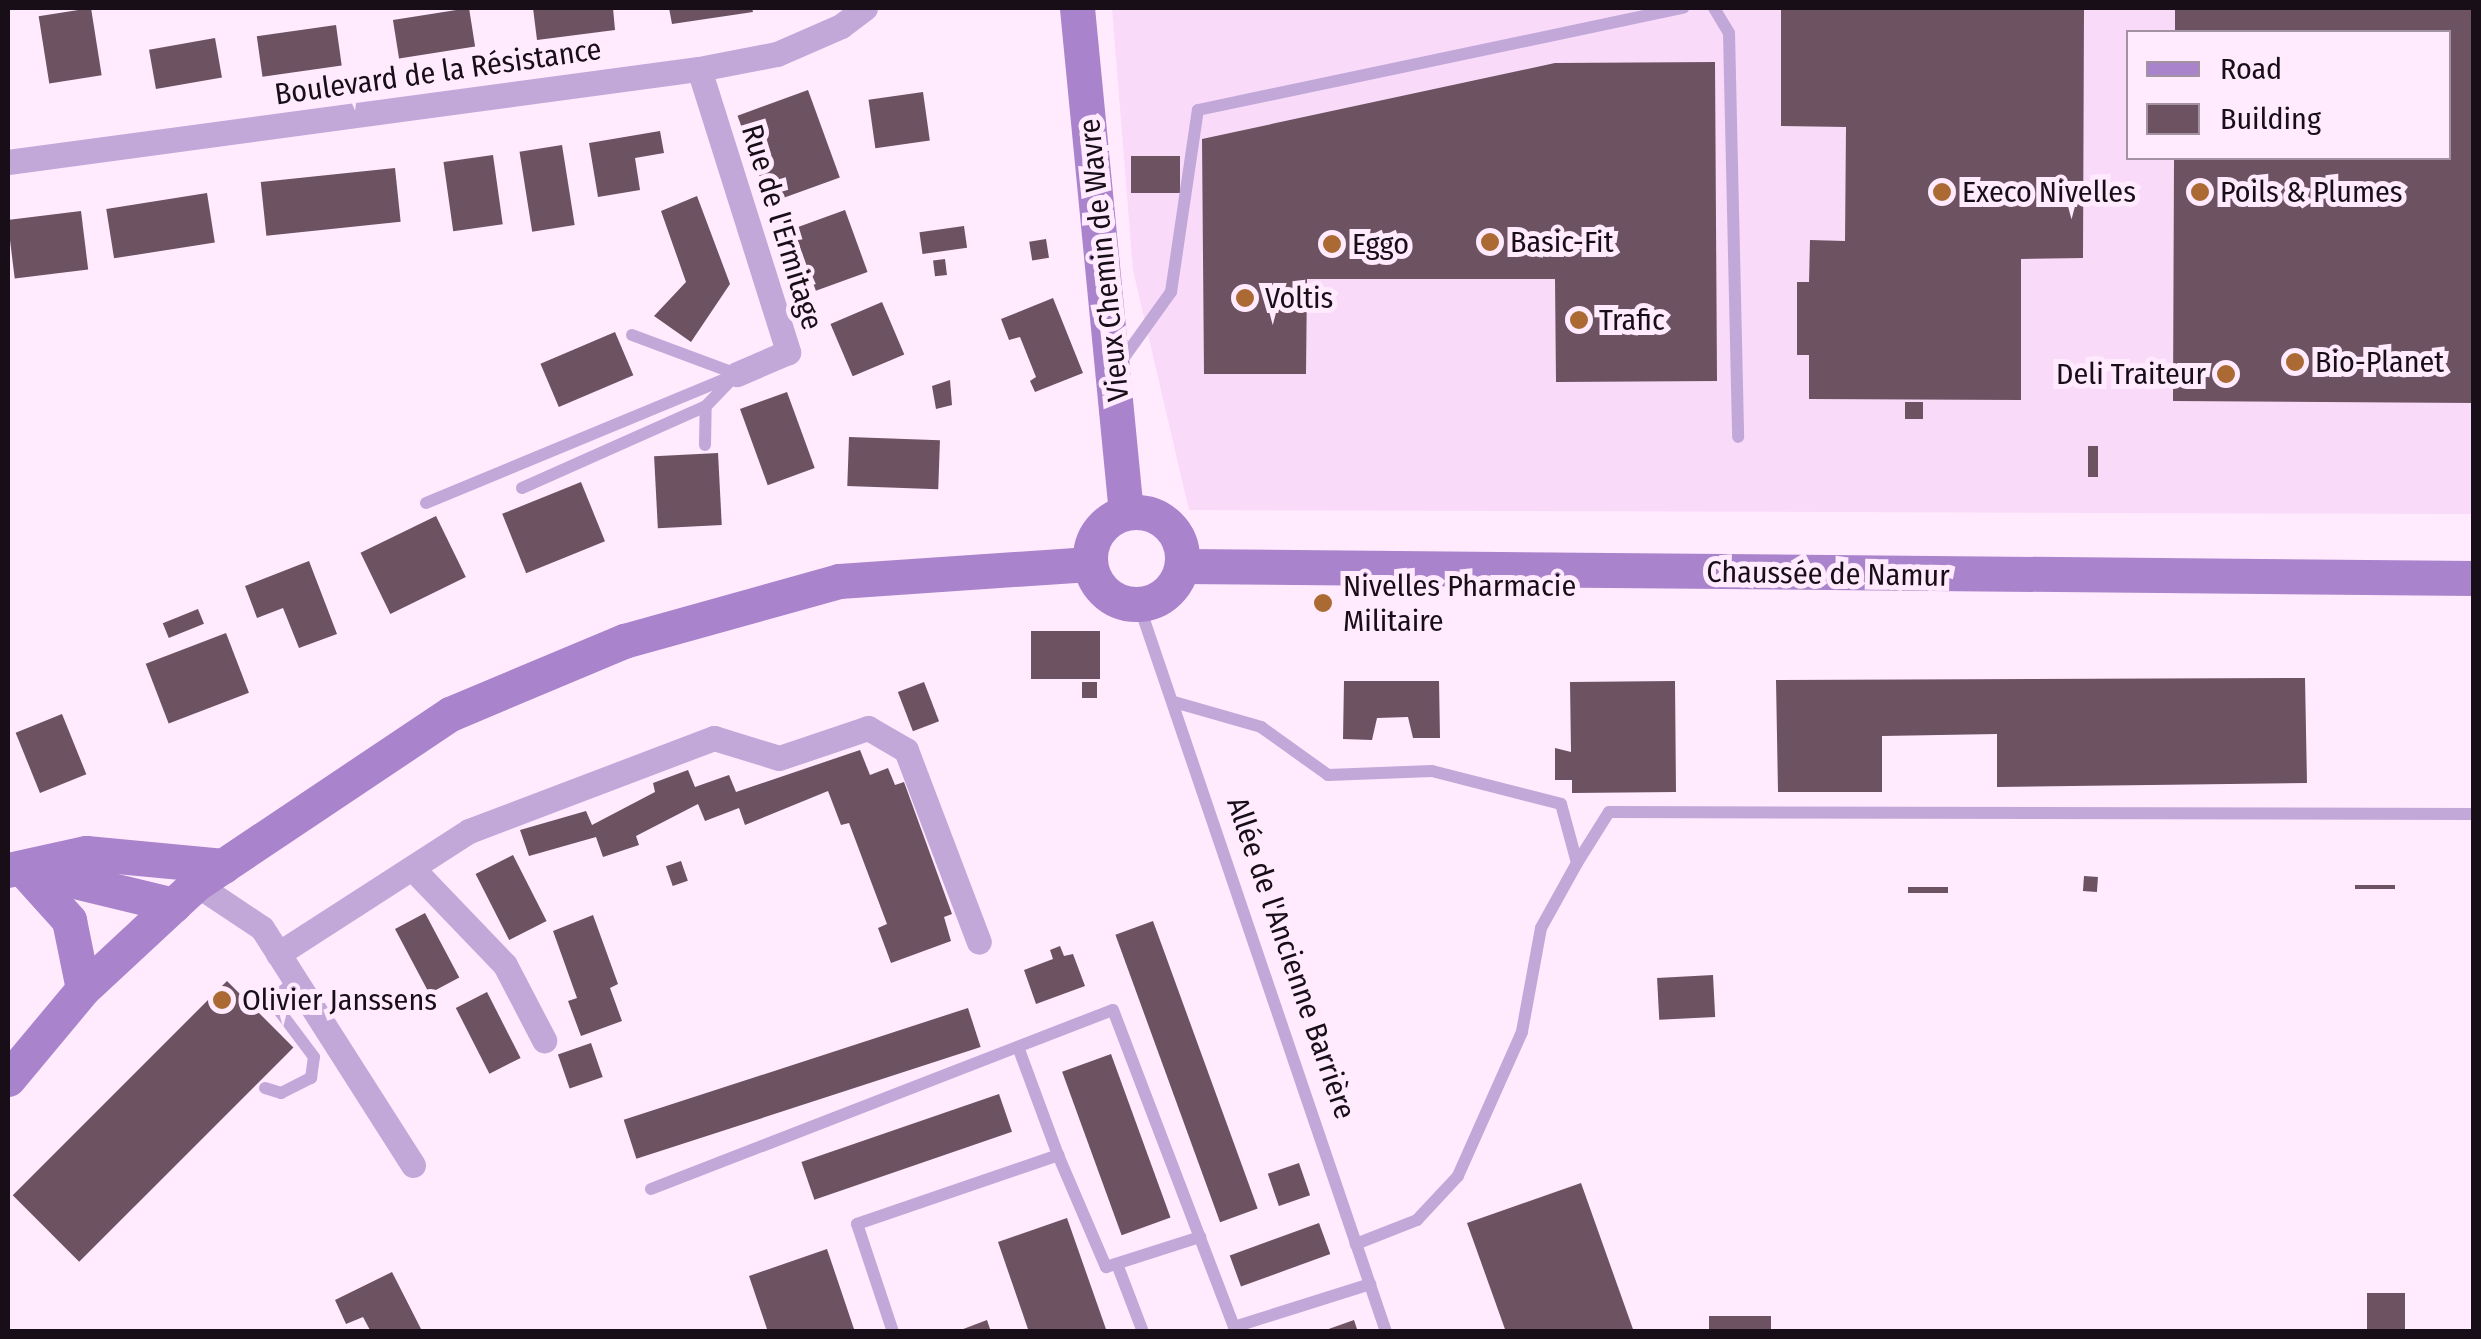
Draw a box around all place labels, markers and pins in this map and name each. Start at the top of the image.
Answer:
place label: Execo Nivelles [1962,174,2136,210]
place label: Poils & Plumes [2220,174,2403,210]
marker: Execo Nivelles [1931,181,1953,203]
marker: Poils & Plumes [2189,181,2211,203]
place label: Basic-Fit [1510,224,1613,260]
place label: Eggo [1352,226,1409,262]
marker: Basic-Fit [1479,231,1501,253]
marker: Eggo [1321,233,1343,255]
place label: Voltis [1265,280,1333,316]
marker: Voltis [1234,287,1256,309]
place label: Trafic [1599,302,1665,338]
marker: Trafic [1568,309,1590,331]
place label: Bio-Planet [2315,344,2444,380]
marker: Bio-Planet [2284,351,2306,373]
place label: Deli Traiteur [2056,356,2206,392]
marker: Deli Traiteur [2215,363,2237,385]
place label: Nivelles Pharmacie Militaire [1343,568,1576,638]
marker: Nivelles Pharmacie Militaire [1312,592,1334,614]
place label: Olivier Janssens [242,982,437,1018]
marker: Olivier Janssens [211,989,233,1011]

